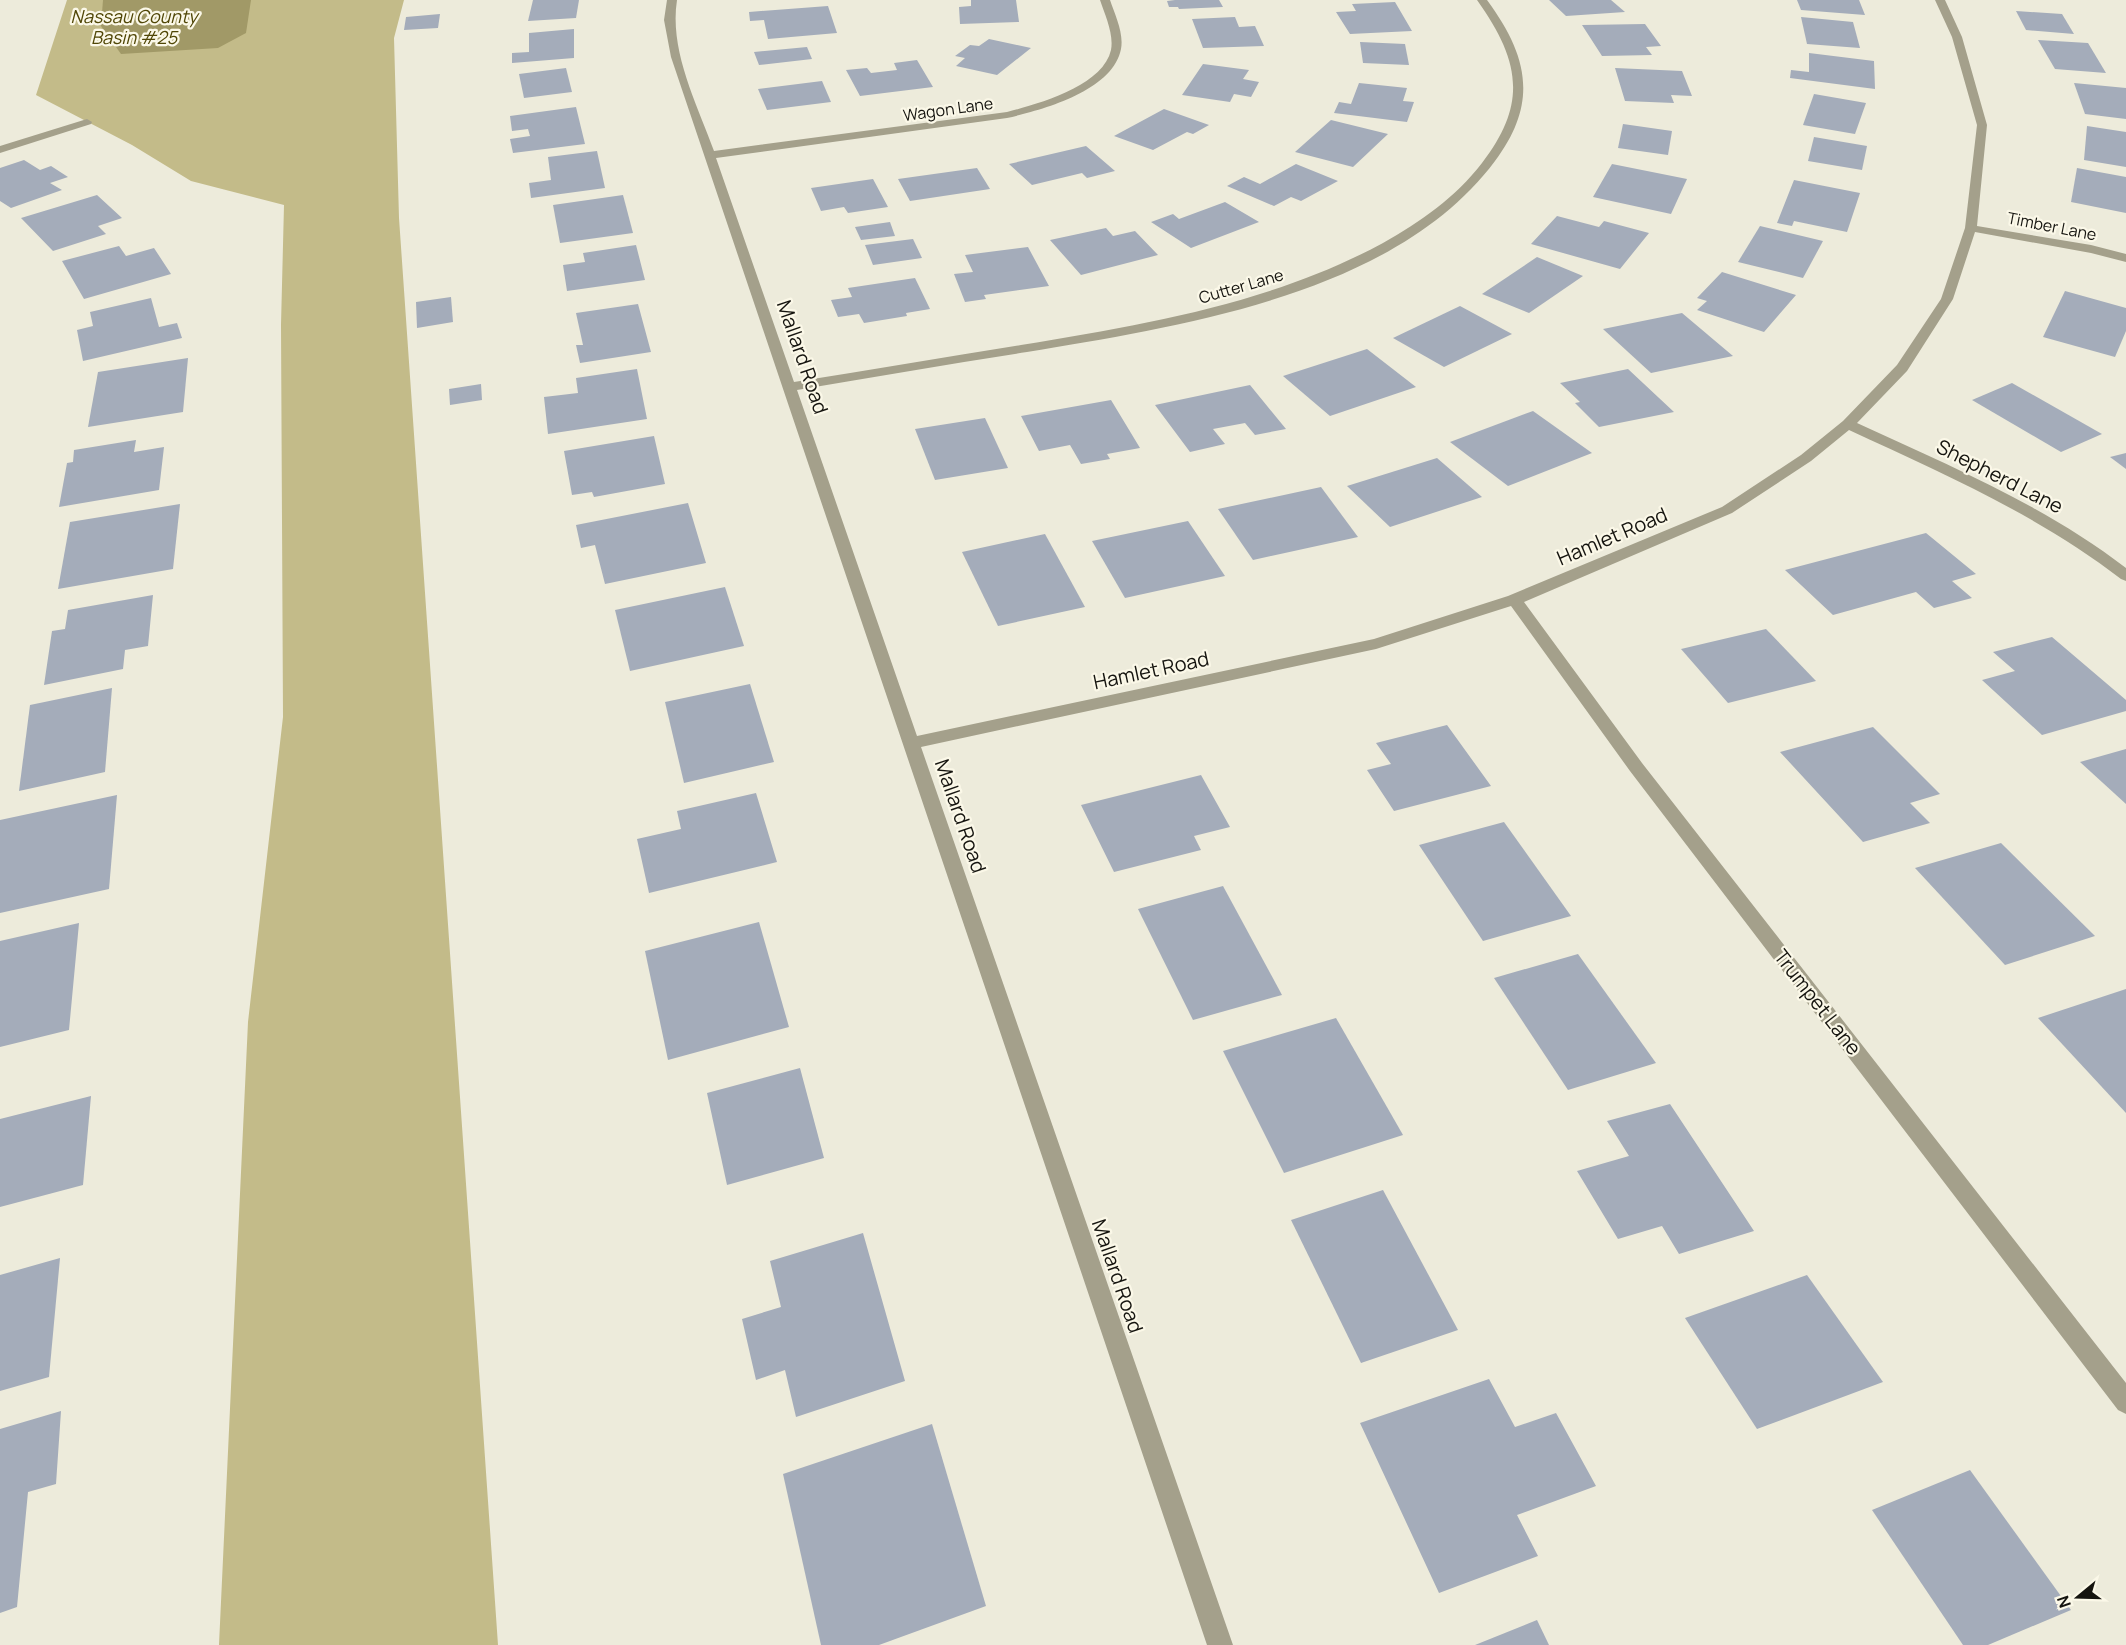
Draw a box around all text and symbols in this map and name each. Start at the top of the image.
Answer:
water label: Nassau County Basin #25 [71,4,200,49]
street label: Wagon Lane [902,92,994,126]
street label: Timber Lane [2005,207,2099,245]
street label: Cutter Lane [1196,263,1286,309]
street label: Mallard Road [771,297,835,417]
street label: Shepherd Lane [1932,432,2068,520]
street label: Hamlet Road [1553,501,1671,571]
street label: Hamlet Road [1091,645,1211,695]
street label: Mallard Road [929,756,993,876]
street label: Trumpet Lane [1768,944,1868,1060]
street label: Mallard Road [1086,1216,1150,1336]
north arrow [2048,1567,2108,1627]
text: N [2052,1593,2076,1611]

